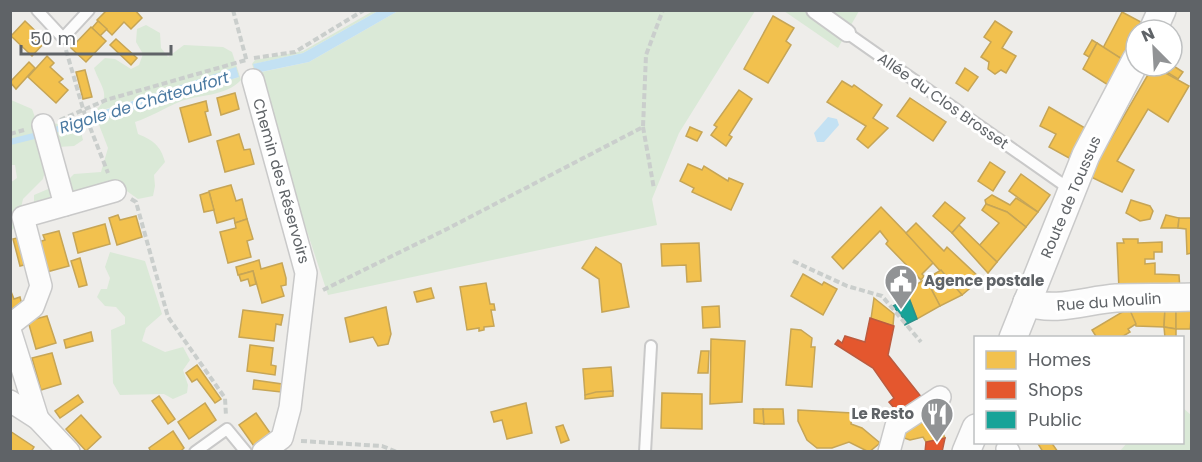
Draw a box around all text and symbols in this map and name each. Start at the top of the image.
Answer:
scale bar [21,18,171,56]
north arrow [1124,18,1184,78]
text: N [1138,22,1158,48]
text: 50 m [30,26,76,51]
street label: Allée du Clos Brosset [874,47,1013,154]
water label: Rigole de Châteaufort [56,65,233,139]
street label: Chemin des Réservoirs [248,96,315,266]
street label: Route de Toussus [1035,132,1106,261]
public building icon: Agence postale [883,263,919,310]
place label: Agence postale [924,270,1044,291]
street label: Rue du Moulin [1056,287,1162,316]
legend [974,336,1184,444]
text: Homes [1028,347,1091,372]
text: Shops [1028,377,1083,402]
restaurant icon: Le Resto [919,396,955,443]
place label: Le Resto [851,403,914,424]
text: Public [1028,407,1082,432]

